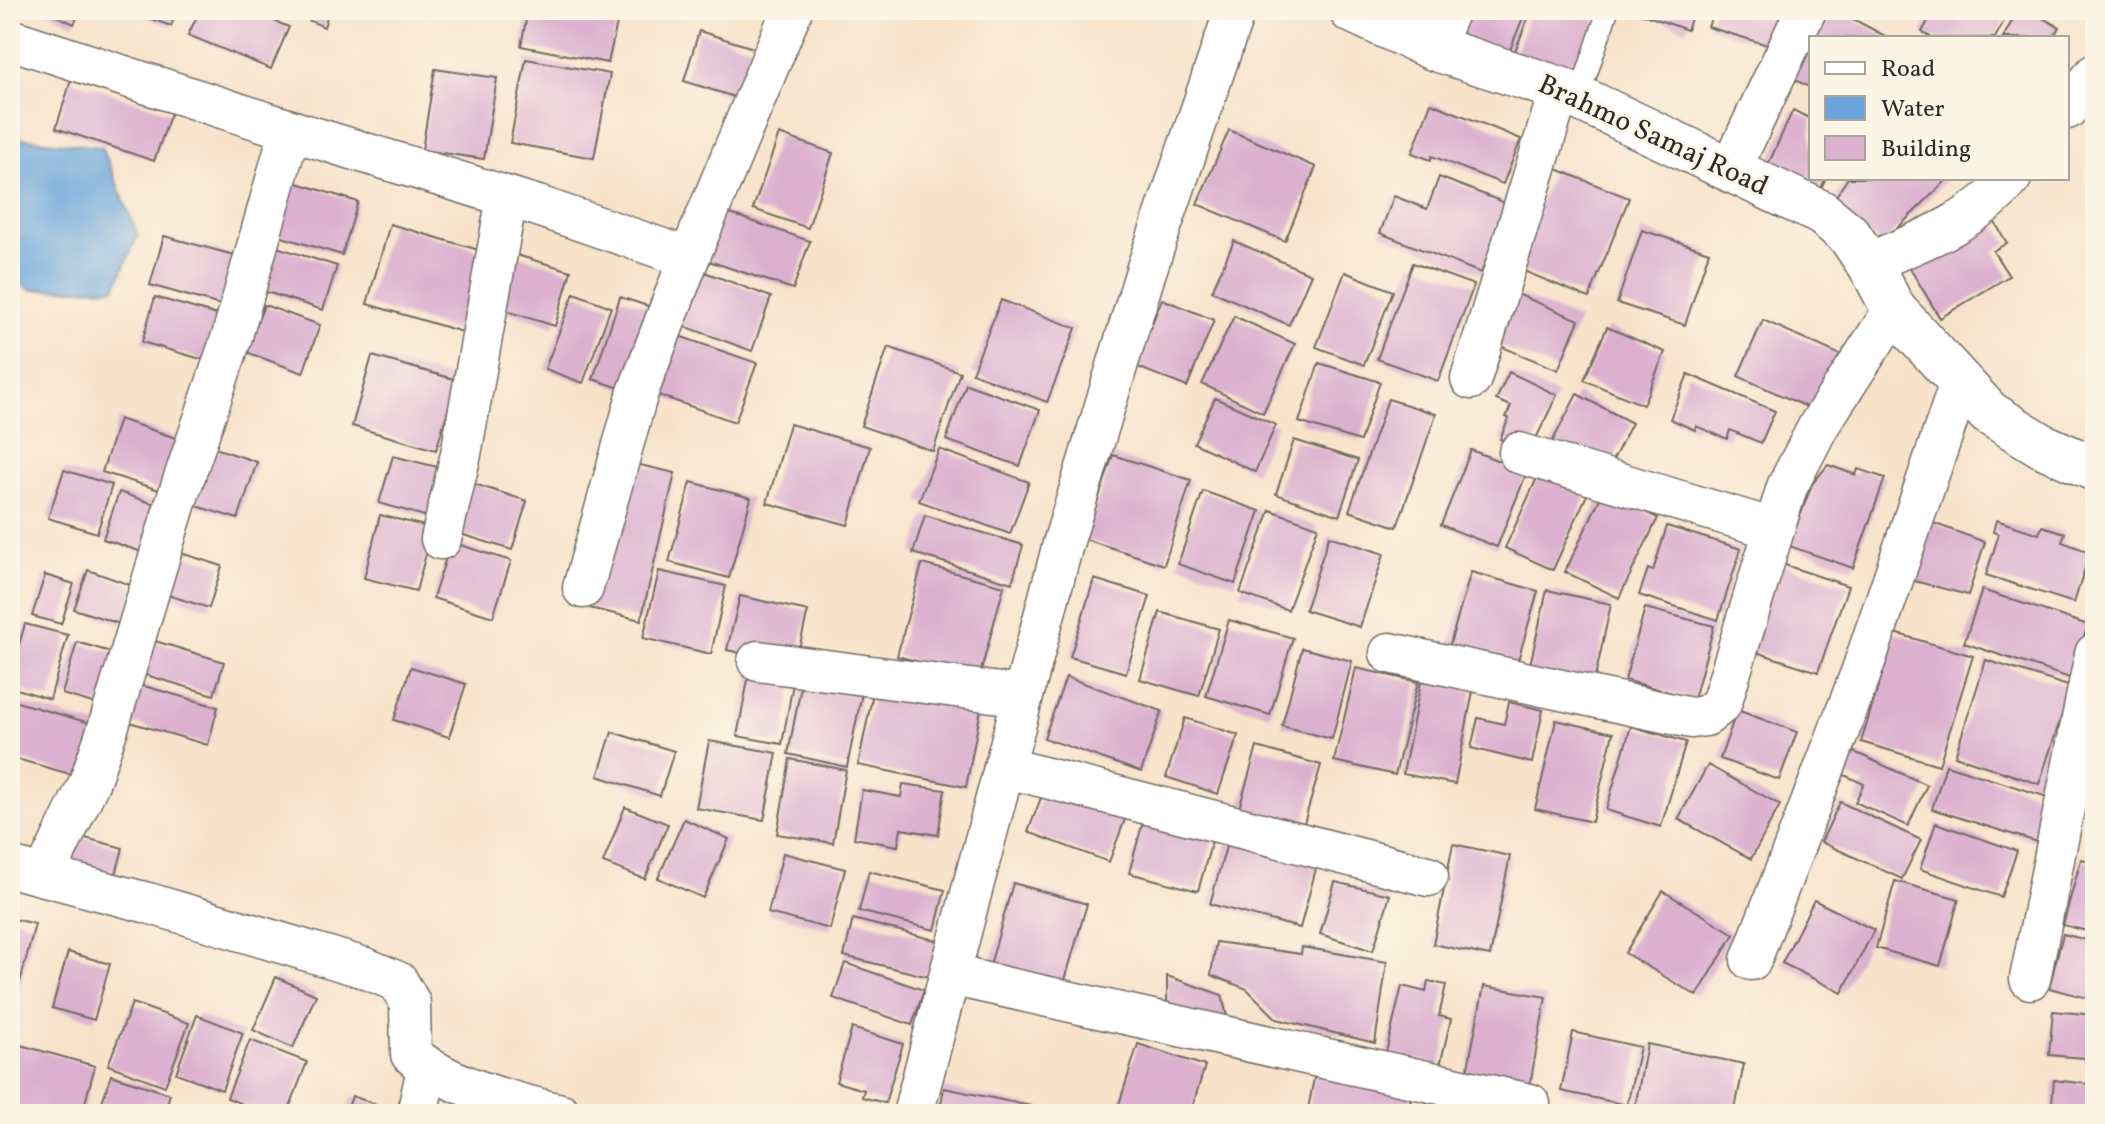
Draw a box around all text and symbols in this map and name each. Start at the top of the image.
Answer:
legend [1809,36,2069,180]
text: Road [1881,53,1935,87]
street label: Brahmo Samaj Road [1531,66,1775,206]
text: Water [1881,93,1945,127]
text: Building [1881,133,1971,167]

